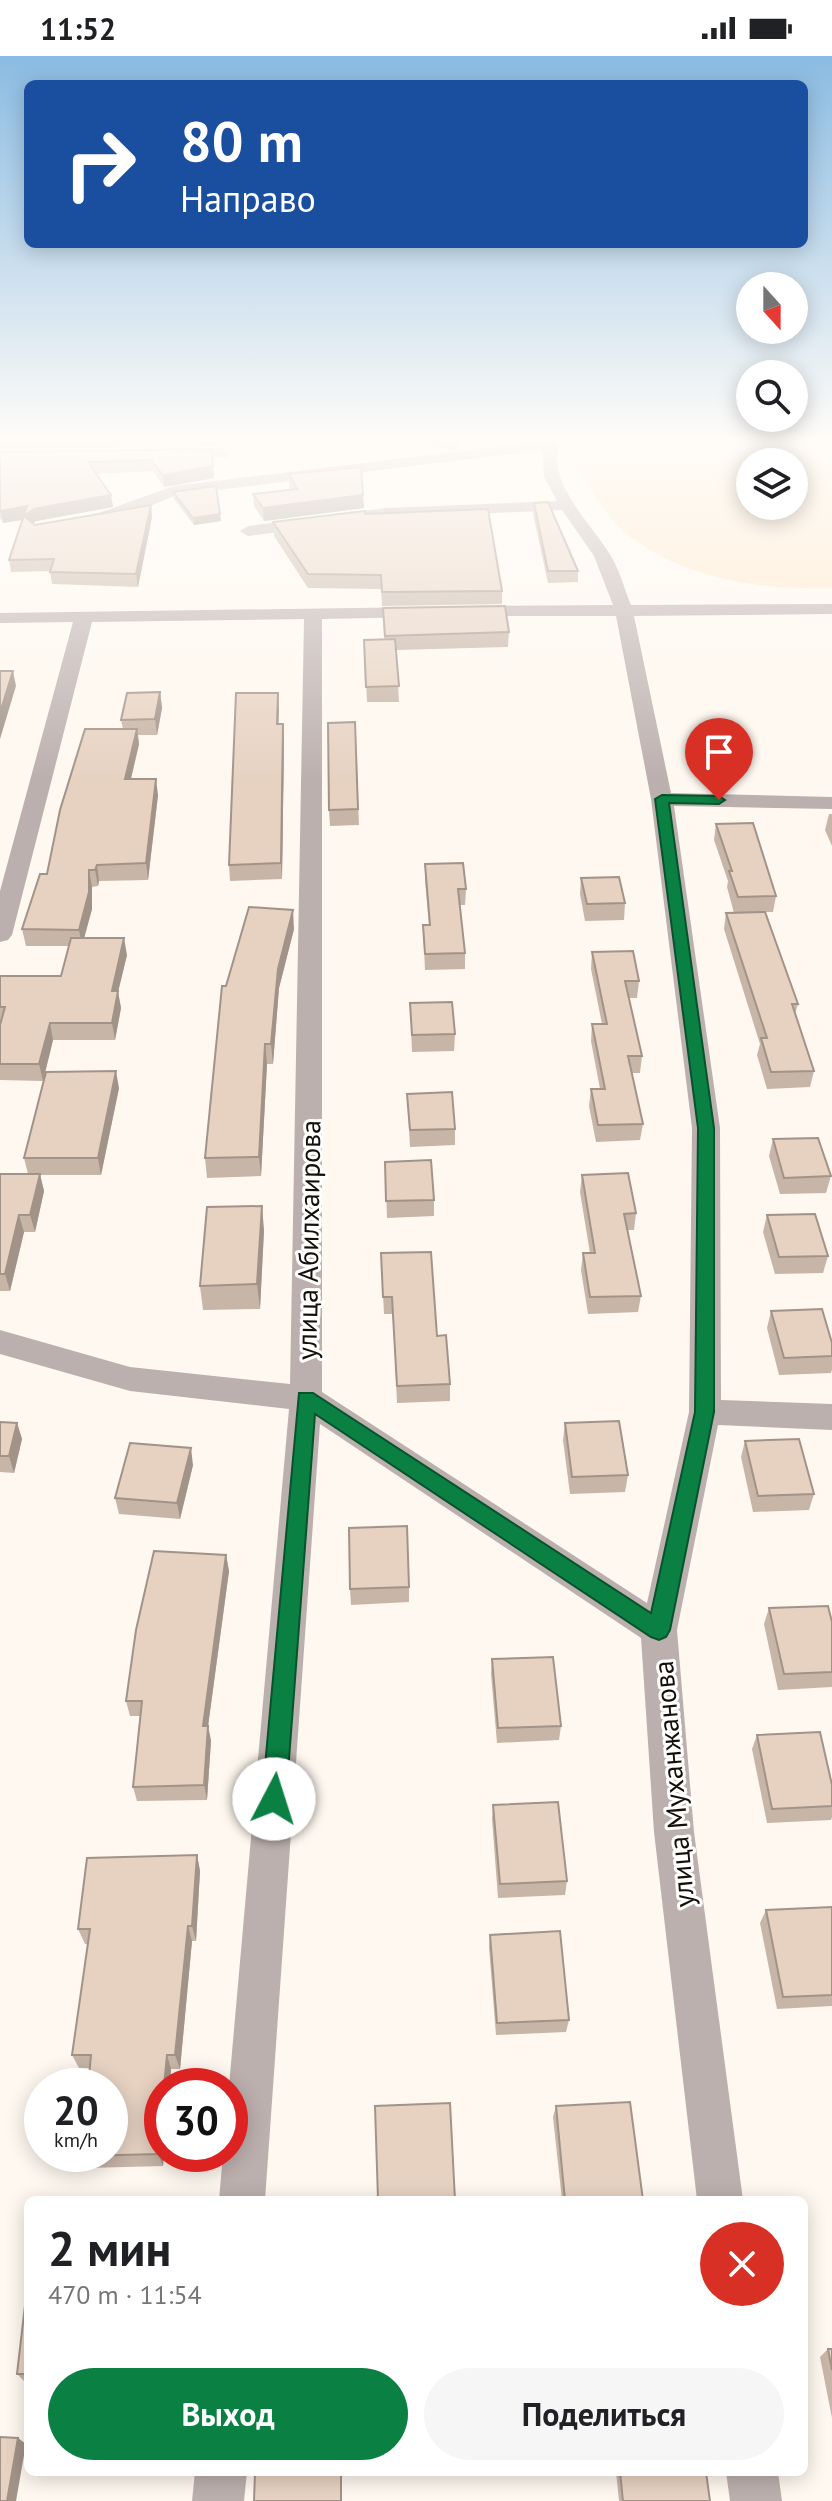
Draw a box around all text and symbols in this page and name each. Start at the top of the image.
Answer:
text: 11:52 [40,9,116,48]
text: 80 m [180,105,303,177]
icon: right [48,112,152,216]
text: Направо [180,175,316,222]
north arrow [736,272,808,344]
map controls [736,272,808,520]
button: search [736,360,808,432]
button: layers [736,448,808,520]
pin [685,718,753,800]
icon: arrive [697,730,741,774]
street label: улица Абилхаирова [287,1120,329,1360]
street label: улица Муханжанова [644,1659,702,1909]
position arrow [232,1757,316,1841]
speed limit sign: 30 [144,2068,248,2172]
text: 20 [53,2084,99,2136]
text: km/h [54,2127,98,2153]
text: 2 мин [48,2217,171,2279]
button: close [700,2222,784,2306]
text: 470 m · 11:54 [48,2278,202,2311]
button: Выход [48,2368,408,2460]
button: Поделиться [424,2368,784,2460]

